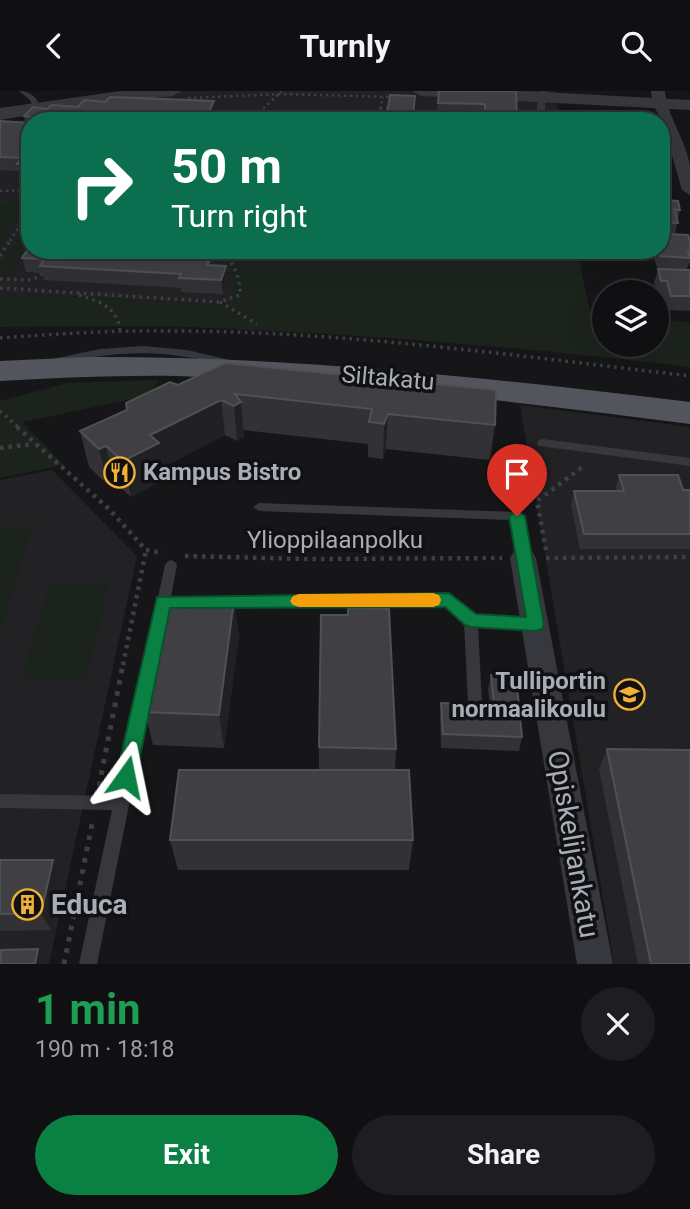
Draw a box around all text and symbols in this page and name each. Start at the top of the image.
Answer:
icon: back [35,27,73,65]
text: Turnly [300,27,390,65]
icon: search [617,27,655,65]
text: 50 m [171,138,282,195]
icon: right [56,140,147,231]
text: Turn right [171,197,307,235]
map controls [592,280,669,357]
button: layers [592,280,669,357]
street label: Siltakatu [340,360,436,396]
pin [487,444,547,516]
restaurant icon: Kampus Bistro [103,455,137,489]
icon: arrive [498,455,536,493]
place label: Kampus Bistro [143,458,301,486]
street label: Ylioppilaanpolku [247,526,423,554]
place label: Tulliportin normaalikoulu [451,667,606,723]
school or university icon: Tulliportin normaalikoulu [612,678,646,712]
position arrow [89,740,163,814]
street label: Opiskelijankatu [541,748,606,941]
building icon: Educa [11,887,45,921]
place label: Educa [51,888,128,921]
text: 1 min [35,985,141,1034]
button: close [581,987,655,1061]
text: 190 m · 18:18 [35,1036,174,1063]
button: Exit [35,1115,338,1195]
button: Share [352,1115,655,1195]

